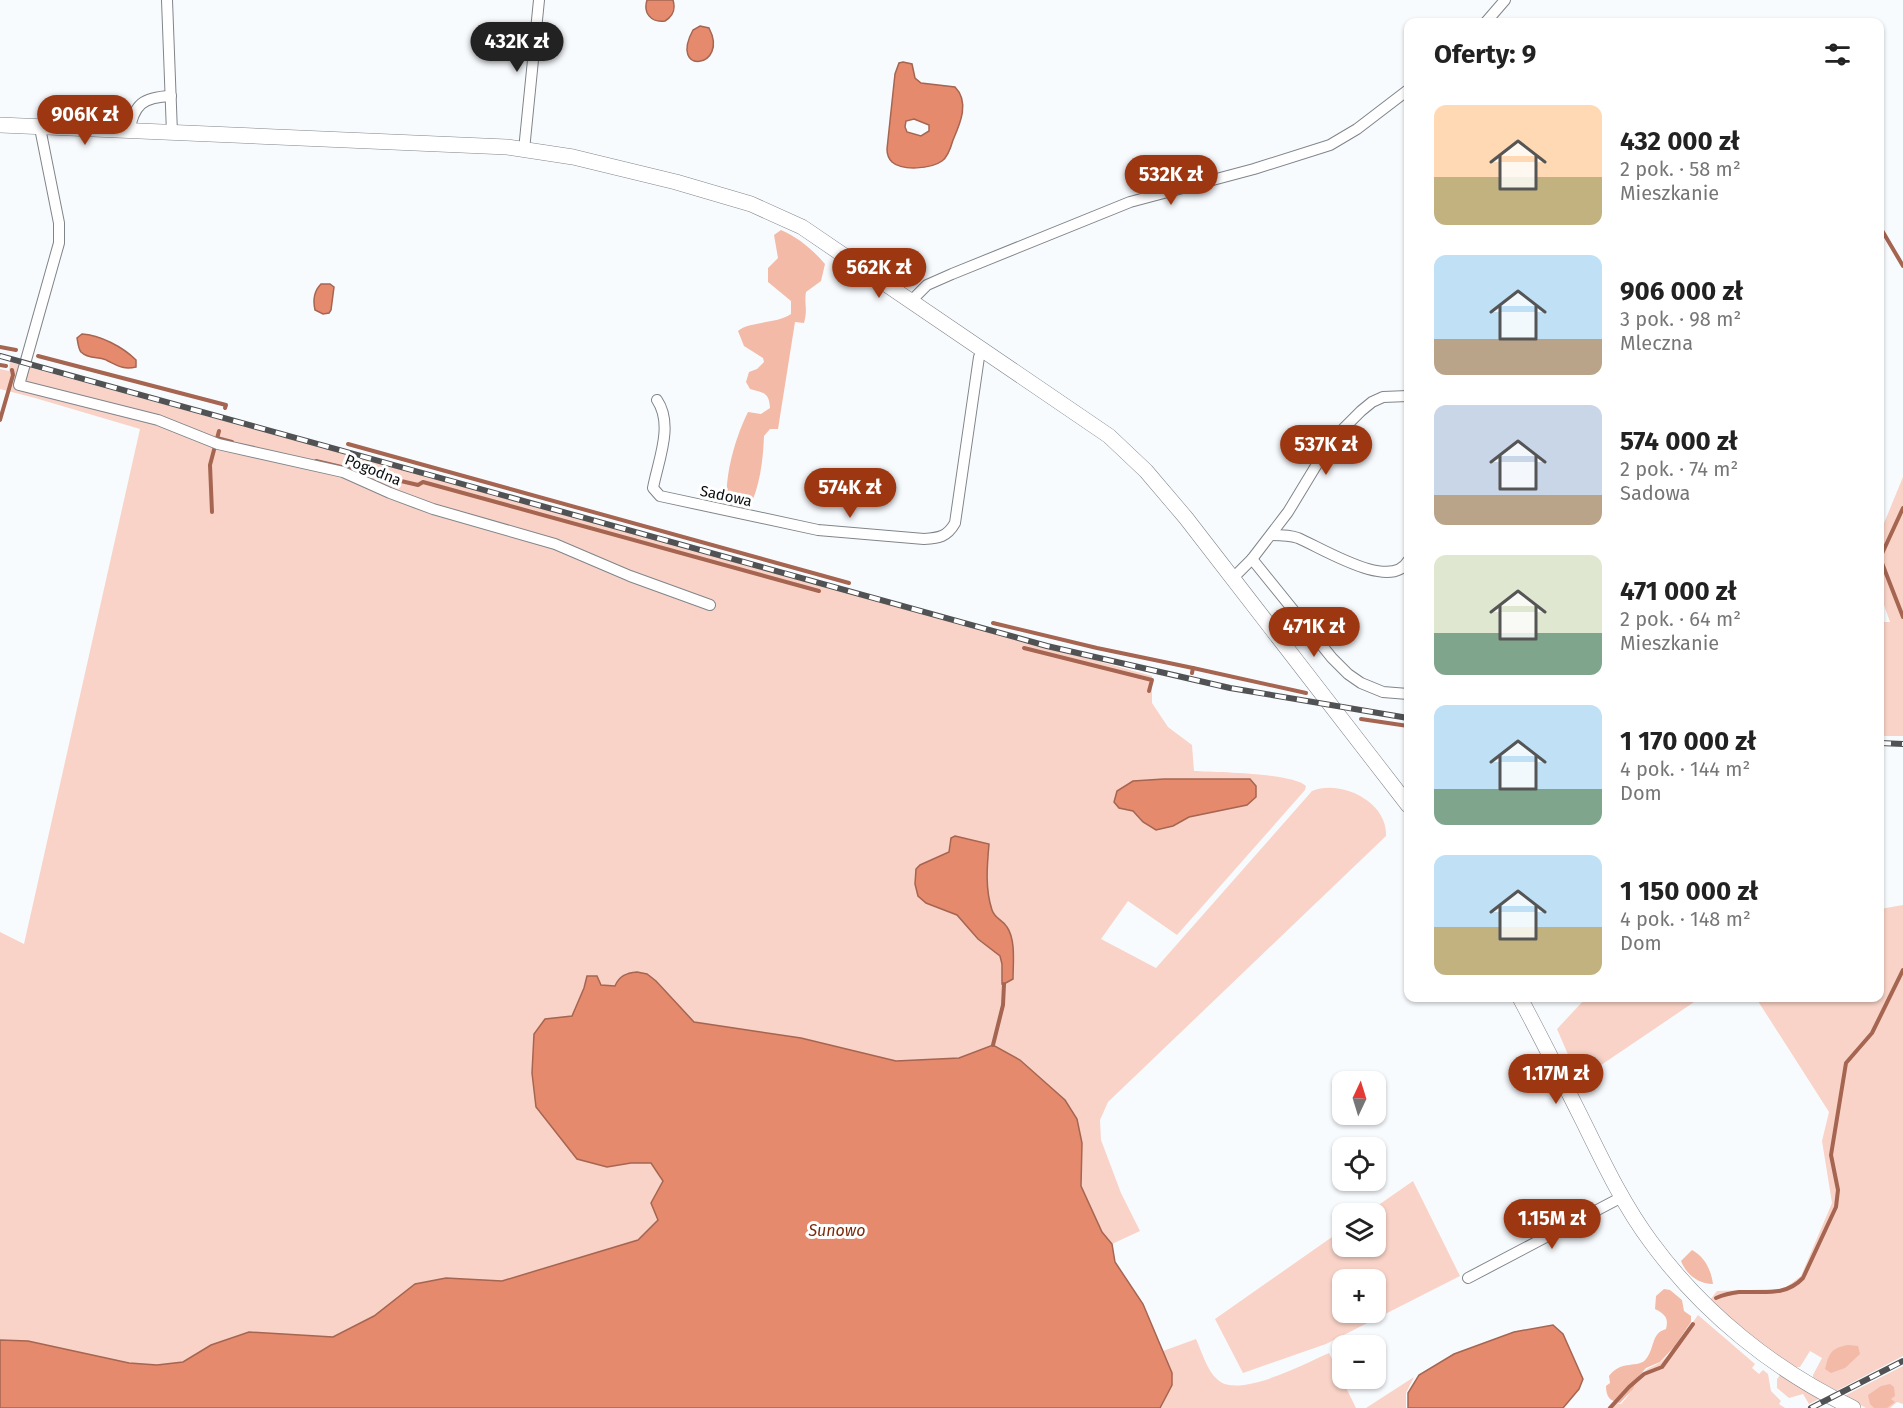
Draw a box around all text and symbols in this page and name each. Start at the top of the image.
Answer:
pin: 432K zł [462,22,572,73]
text: 432K zł [485,29,550,53]
icon: filters [1821,38,1854,71]
text: Oferty: 9 [1434,39,1536,70]
pin: 906K zł [30,95,140,146]
text: 906K zł [51,102,119,126]
text: 432 000 zł [1620,126,1740,157]
icon: home [1482,129,1554,201]
pin: 532K zł [1116,155,1226,206]
text: 2 pok. · 58 m² [1620,157,1741,181]
text: 532K zł [1139,162,1203,186]
text: Mieszkanie [1620,181,1719,205]
pin: 562K zł [824,248,934,299]
text: 562K zł [846,255,912,279]
text: 906 000 zł [1620,276,1743,307]
icon: home [1482,279,1554,351]
text: 3 pok. · 98 m² [1620,307,1741,331]
text: Mleczna [1620,331,1693,355]
pin: 537K zł [1271,425,1381,476]
text: 574 000 zł [1620,426,1738,457]
icon: home [1482,429,1554,501]
text: 537K zł [1294,432,1358,456]
street label: Pogodna [342,451,404,489]
text: 2 pok. · 74 m² [1620,457,1738,481]
pin: 574K zł [795,468,905,519]
text: 574K zł [818,475,882,499]
text: Sadowa [1620,481,1690,505]
street label: Sadowa [698,482,754,510]
text: 471 000 zł [1620,576,1737,607]
icon: home [1482,579,1554,651]
pin: 471K zł [1259,607,1369,658]
text: 2 pok. · 64 m² [1620,607,1741,631]
text: 471K zł [1283,614,1345,638]
text: Mieszkanie [1620,631,1719,655]
text: 1 170 000 zł [1620,726,1756,757]
icon: home [1482,729,1554,801]
text: 4 pok. · 144 m² [1620,757,1750,781]
text: Dom [1620,781,1662,805]
text: 1 150 000 zł [1620,876,1758,907]
icon: home [1482,879,1554,951]
text: 4 pok. · 148 m² [1620,907,1751,931]
text: Dom [1620,931,1662,955]
pin: 1.17M zł [1494,1054,1618,1105]
text: 1.17M zł [1522,1061,1590,1085]
north arrow [1332,1071,1386,1125]
map controls [1332,1071,1386,1389]
button: locate [1332,1137,1386,1191]
pin: 1.15M zł [1490,1199,1614,1250]
button: layers [1332,1203,1386,1257]
text: 1.15M zł [1518,1206,1586,1230]
water label: Sunowo [808,1221,866,1240]
button: + [1332,1269,1386,1323]
button: − [1332,1335,1386,1389]

